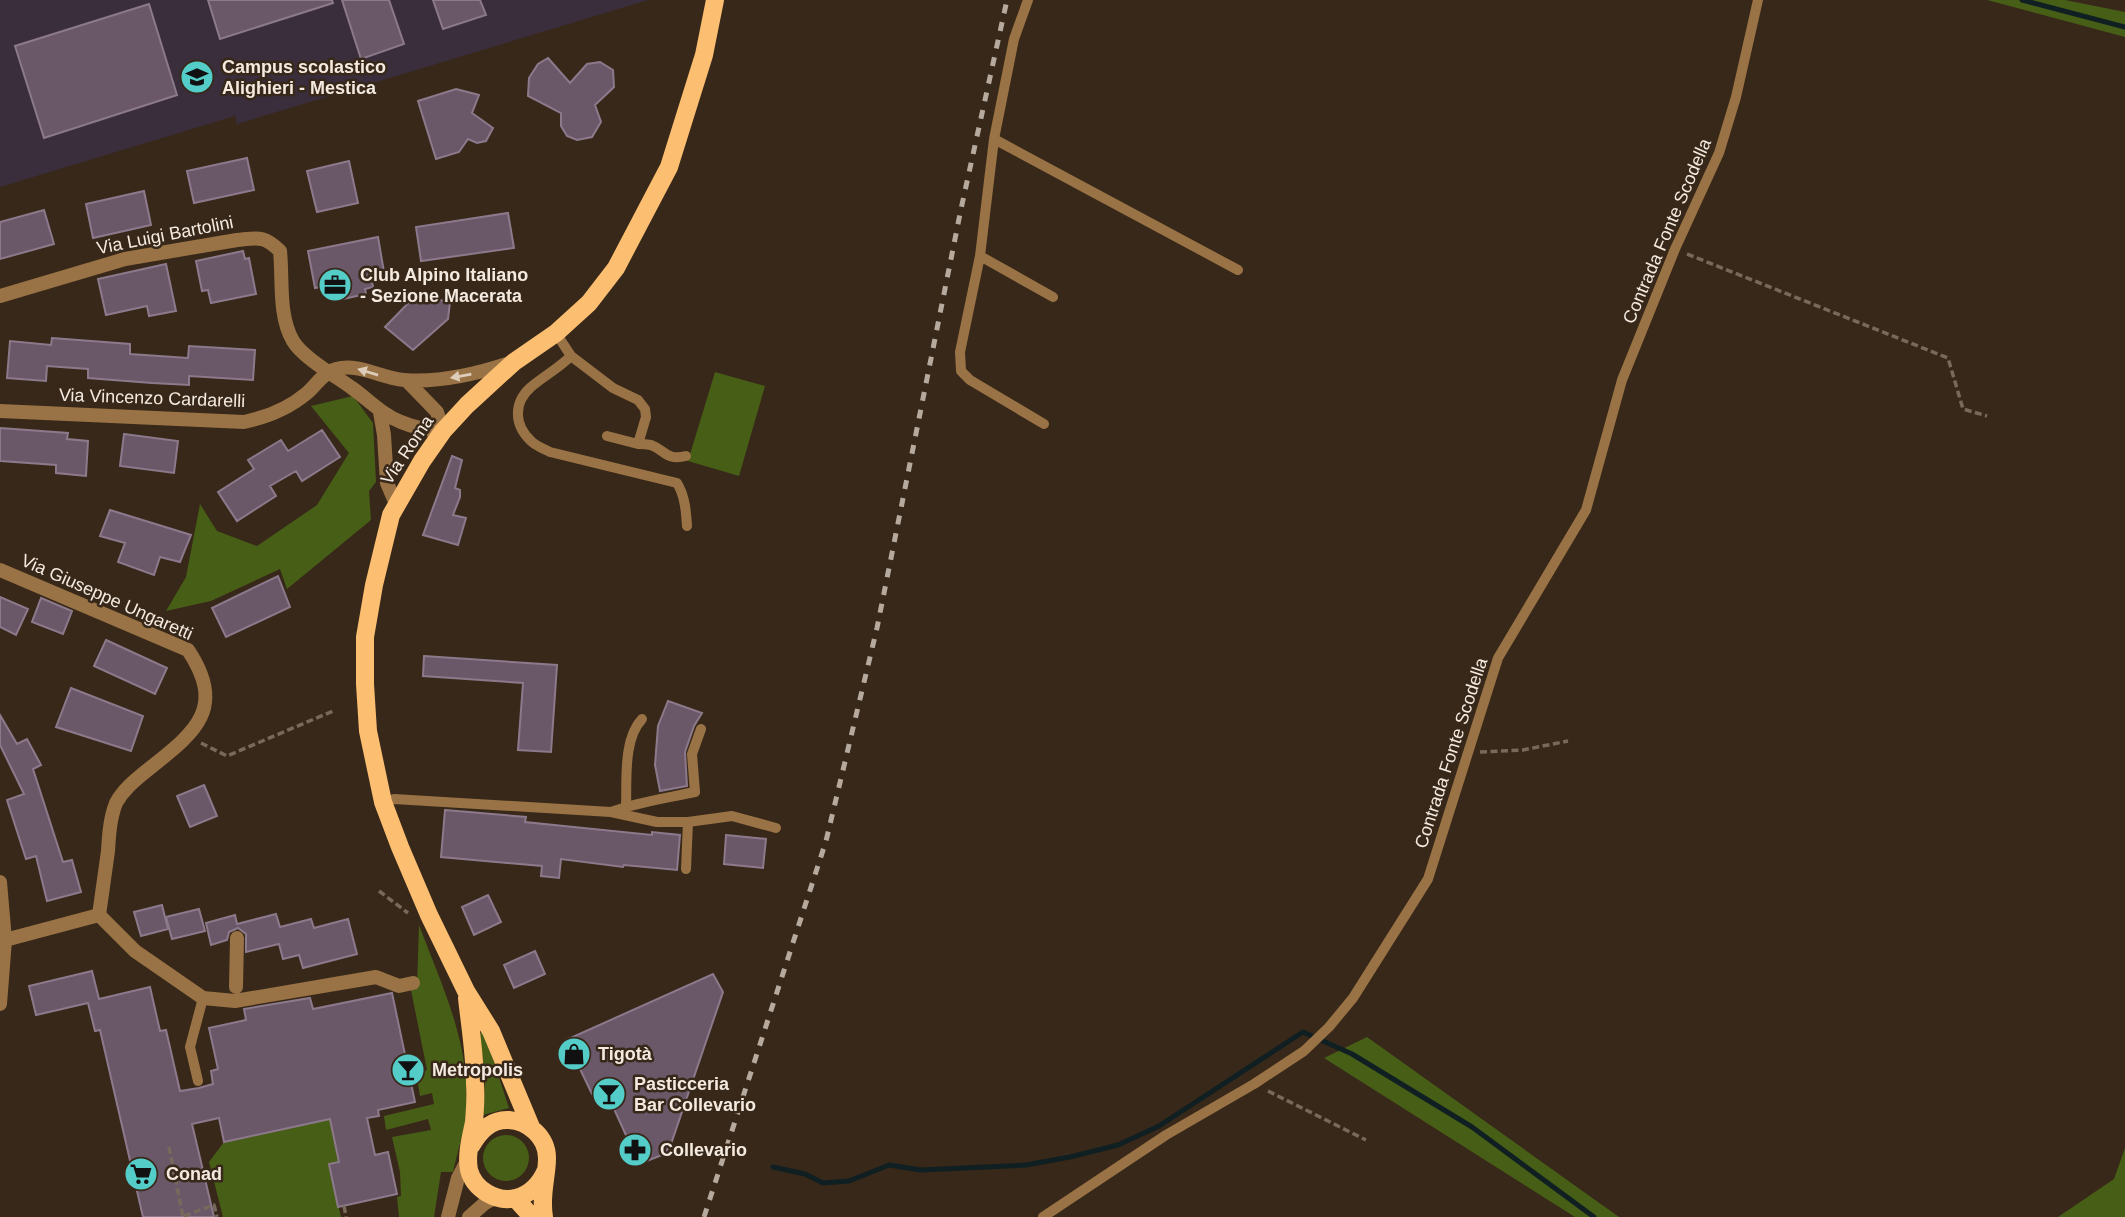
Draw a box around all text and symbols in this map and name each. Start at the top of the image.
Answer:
place label: Campus scolastico Alighieri - Mestica [222,57,386,98]
school or university icon: Campus scolastico Alighieri - Mestica [178,58,216,96]
street label: Contrada Fonte Scodella [1619,135,1715,327]
street label: Via Luigi Bartolini [95,212,235,258]
place label: Club Alpino Italiano - Sezione Macerata [360,265,528,306]
office icon: Club Alpino Italiano - Sezione Macerata [316,266,354,304]
one-way arrow [357,366,378,376]
one-way arrow [450,371,472,382]
street label: Via Vincenzo Cardarelli [58,385,246,411]
street label: Via Roma [377,411,438,488]
street label: Via Giuseppe Ungaretti [18,550,196,644]
street label: Contrada Fonte Scodella [1411,654,1492,851]
shop icon: Tigotà [555,1035,593,1073]
place label: Tigotà [598,1044,653,1064]
bar icon: Metropolis [389,1051,427,1089]
place label: Metropolis [432,1060,523,1080]
place label: Pasticceria Bar Collevario [634,1074,756,1115]
bar icon: Pasticceria Bar Collevario [590,1075,628,1113]
pharmacy icon: Collevario [616,1131,654,1169]
place label: Collevario [660,1140,747,1160]
supermarket icon: Conad [122,1155,160,1193]
place label: Conad [166,1164,222,1184]

